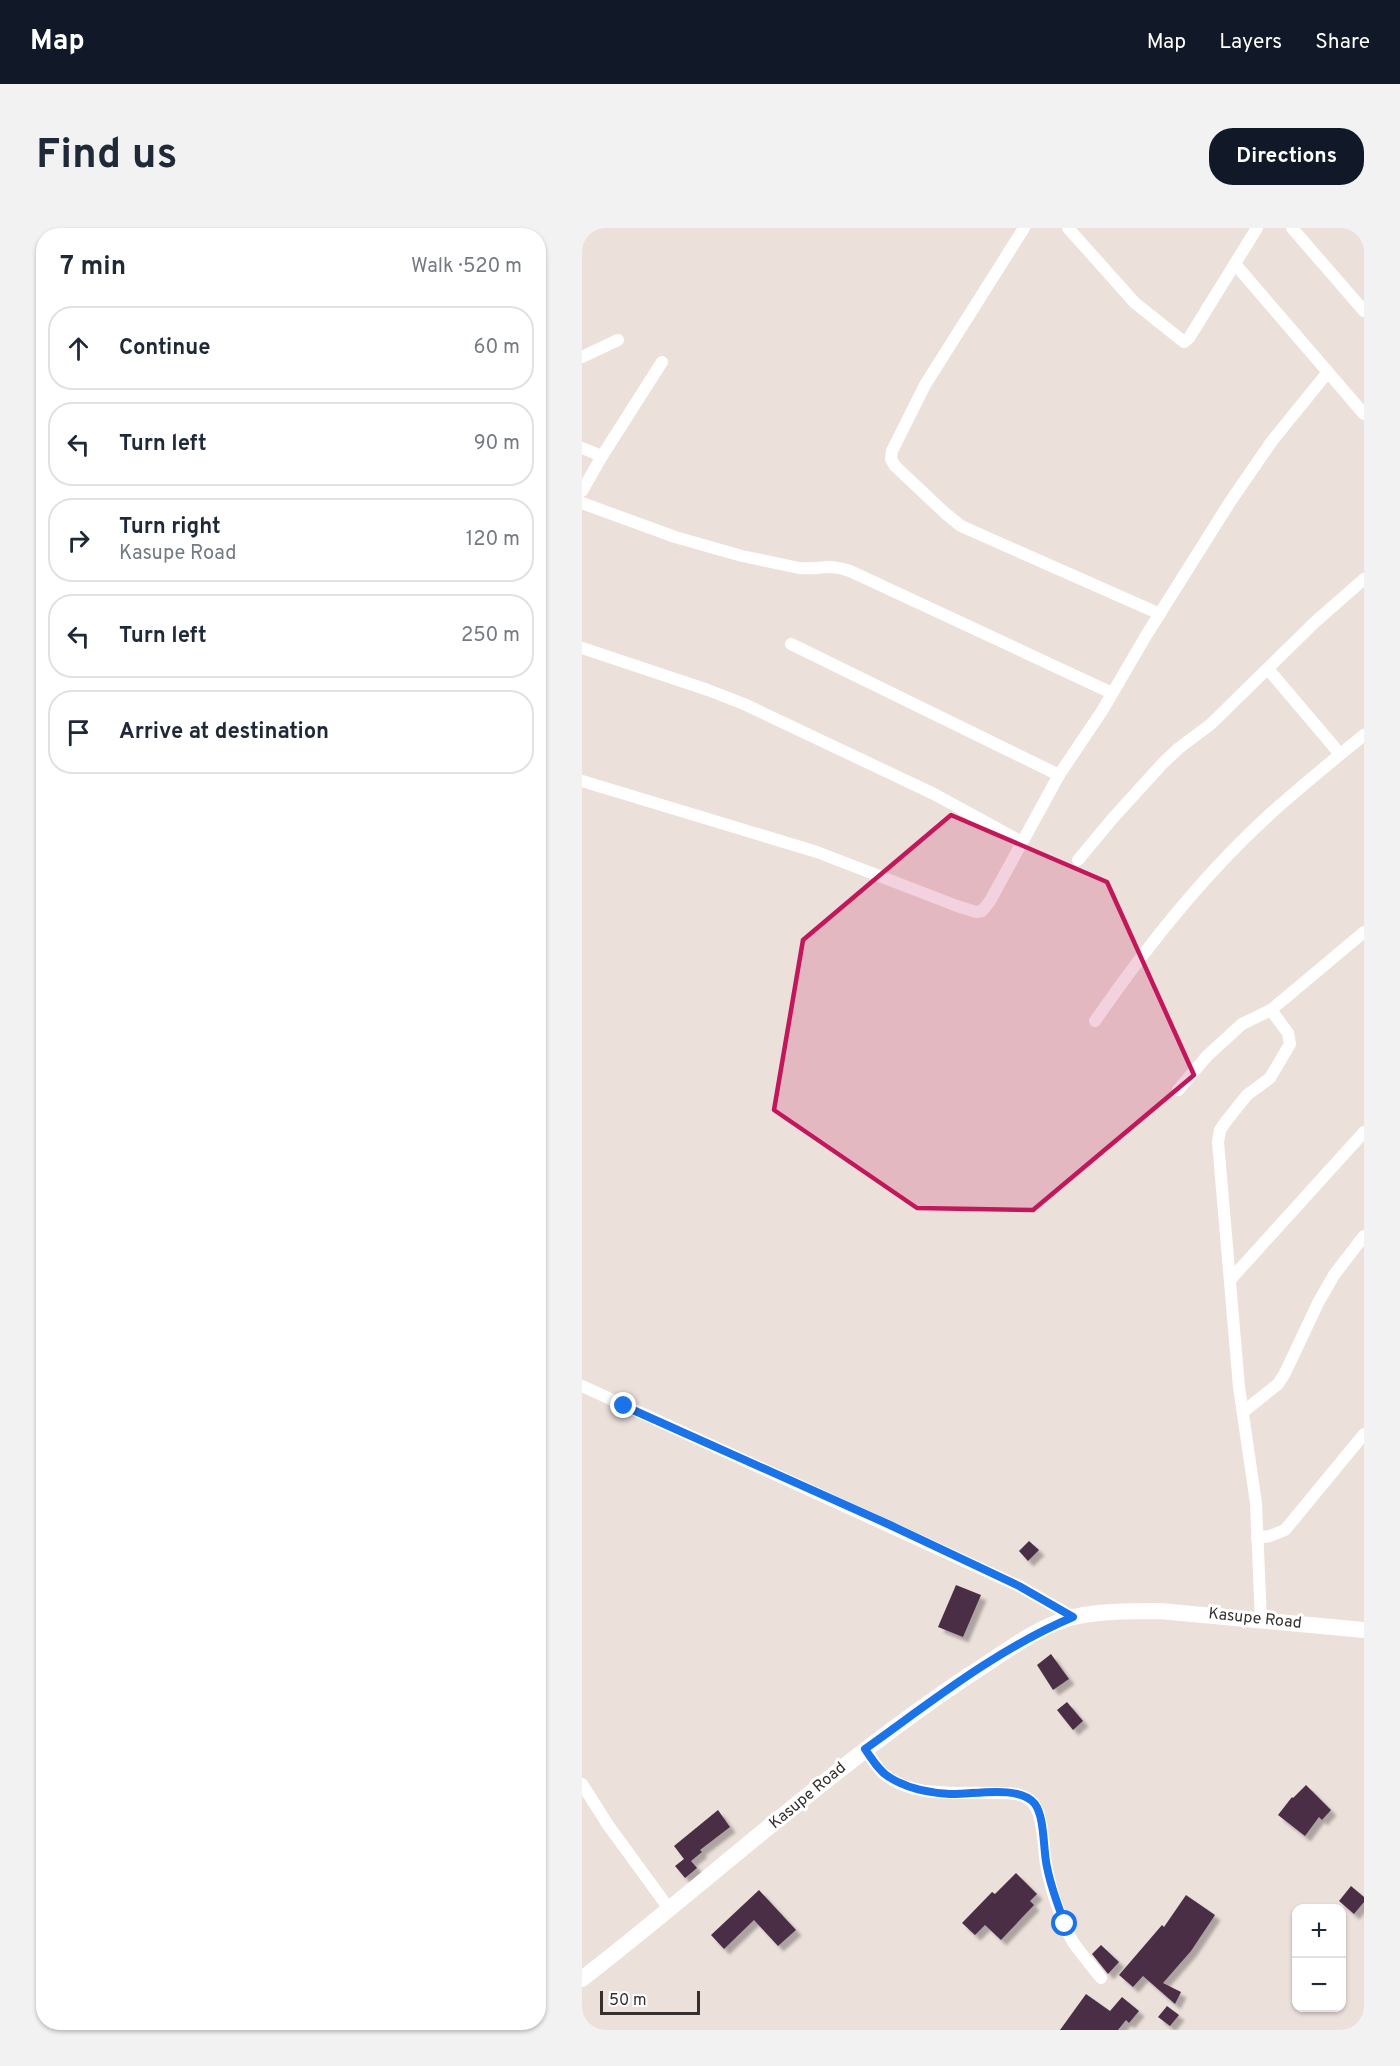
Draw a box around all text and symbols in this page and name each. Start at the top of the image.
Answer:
text: Map [30,24,85,60]
text: Map [1147,29,1186,56]
text: Layers [1219,29,1282,56]
text: Share [1315,29,1370,56]
button: Directions [1209,128,1364,185]
text: Find us [36,130,177,183]
text: 7 min [60,251,126,284]
text: Walk · 520 m [411,254,522,280]
icon: ahead [62,332,95,365]
text: Continue [119,335,210,362]
text: 60 m [474,335,520,361]
icon: left [62,428,95,461]
text: Turn left [119,431,207,458]
text: 90 m [474,431,520,457]
text: Turn right [119,514,221,541]
icon: right [62,524,95,557]
text: 120 m [466,527,520,553]
text: Kasupe Road [119,541,236,567]
icon: left [62,620,95,653]
text: Turn left [119,623,207,650]
text: 250 m [461,623,520,649]
icon: arrive [62,716,95,749]
text: Arrive at destination [119,719,329,746]
route end [610,1392,636,1418]
street label: Kasupe Road [1207,1604,1303,1634]
street label: Kasupe Road [766,1758,850,1834]
map controls [1292,1904,1346,2012]
button: + [1292,1904,1346,1958]
route start [1051,1910,1077,1936]
button: − [1292,1958,1346,2012]
scale bar [600,1988,700,2016]
text: 50 m [609,1991,647,2011]

